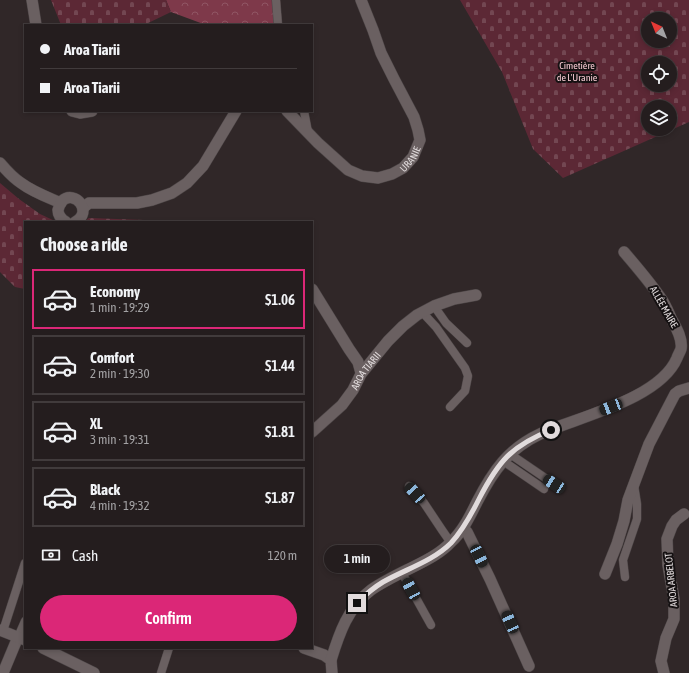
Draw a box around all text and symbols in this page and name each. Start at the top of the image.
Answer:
north arrow [641,12,677,48]
map controls [641,12,677,136]
text: Aroa Tiarii [64,41,120,58]
button: locate [641,56,677,92]
park label: Cimetière de L'Uranie [557,60,598,83]
text: Aroa Tiarii [64,79,120,96]
button: layers [641,100,677,136]
street label: URANIE [397,144,423,174]
text: Choose a ride [40,234,128,255]
icon: car [42,281,78,317]
text: Economy [90,283,140,300]
street label: ALLÉE MAIRE [648,284,681,330]
text: $1.06 [265,291,295,308]
text: 1 min · 19:29 [90,300,150,315]
icon: car [42,347,78,383]
text: Comfort [90,349,134,366]
street label: AROA TIARII [349,350,382,391]
text: $1.44 [265,357,295,374]
text: 2 min · 19:30 [90,366,150,381]
car [598,397,624,417]
icon: car [42,413,78,449]
text: XL [90,415,103,432]
route start [542,421,560,439]
text: $1.81 [265,423,295,440]
text: 3 min · 19:31 [90,432,150,447]
car [541,472,567,496]
icon: car [42,479,78,515]
car [403,480,427,506]
text: Black [90,481,120,498]
text: $1.87 [265,489,295,506]
text: 4 min · 19:32 [90,498,150,513]
car [468,543,490,569]
icon: cash [40,544,62,566]
callout: 1 min [324,545,390,573]
text: Cash [72,547,98,564]
text: 120 m [268,548,297,563]
text: 1 min [344,551,370,566]
street label: AROA ARBELOT [663,552,679,608]
car [400,576,422,602]
route end [348,594,366,612]
button: Confirm [40,595,297,641]
car [500,609,520,635]

